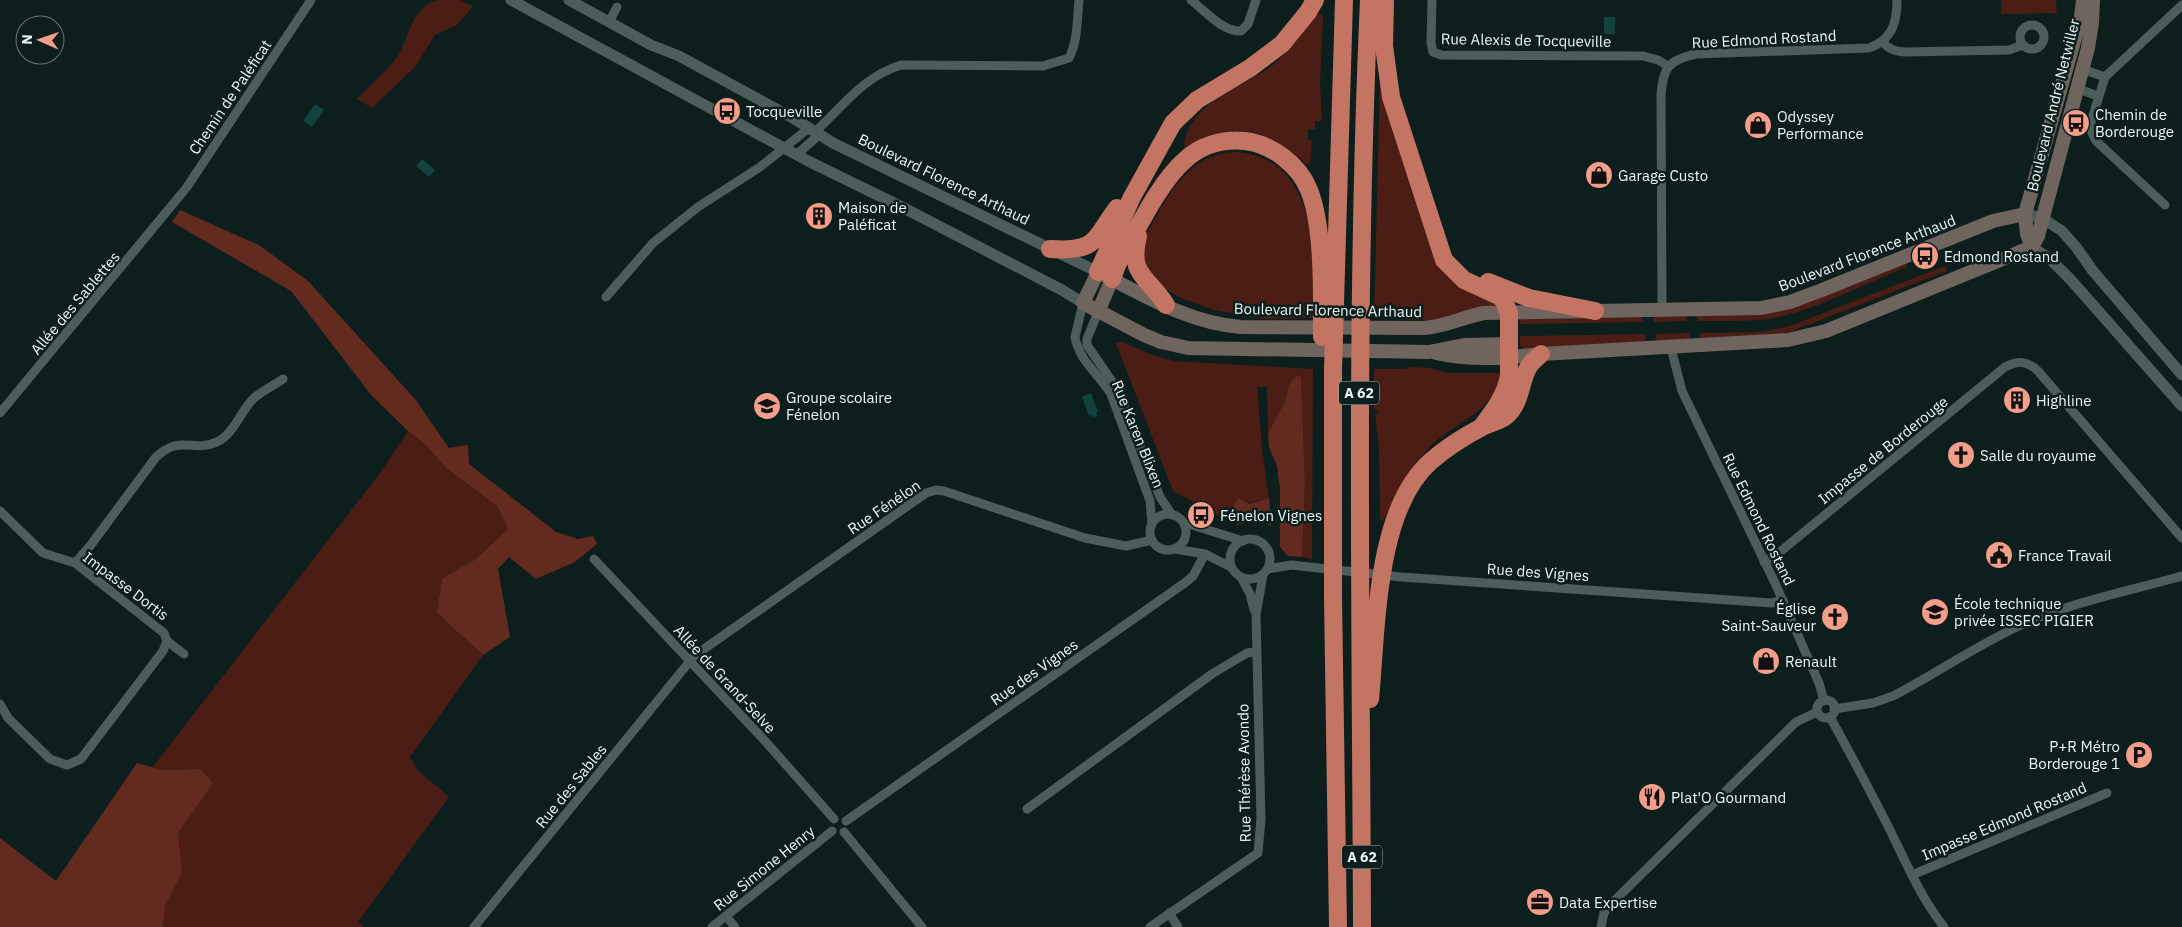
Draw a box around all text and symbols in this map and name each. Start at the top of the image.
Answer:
north arrow [15,15,65,65]
street label: Boulevard André Netwiller [2022,16,2084,193]
street label: Rue Edmond Rostand [1691,26,1837,52]
street label: Rue Alexis de Tocqueville [1441,29,1611,51]
text: N [18,34,36,45]
street label: Chemin de Paléficat [185,36,275,158]
bus stop icon: Tocqueville [712,96,742,126]
place label: Tocqueville [746,102,822,121]
place label: Chemin de Borderouge [2095,105,2174,141]
place label: Odyssey Performance [1777,107,1864,143]
bus stop icon: Chemin de Borderouge [2061,108,2091,138]
shop icon: Odyssey Performance [1743,110,1773,140]
street label: Boulevard Florence Arthaud [855,129,1033,229]
shop icon: Garage Custo [1584,160,1614,190]
place label: Garage Custo [1618,166,1708,185]
place label: Maison de Paléficat [838,198,907,234]
building icon: Maison de Paléficat [804,201,834,231]
street label: Boulevard Florence Arthaud [1776,210,1958,296]
bus stop icon: Edmond Rostand [1910,241,1940,271]
street label: Allée des Sablettes [26,247,124,359]
place label: Edmond Rostand [1944,247,2059,266]
street label: Boulevard Florence Arthaud [1234,299,1422,321]
street label: Rue Karen Blixen [1108,377,1168,491]
road number: A 62 [1339,382,1379,404]
building icon: Highline [2002,385,2032,415]
place label: Groupe scolaire Fénelon [786,388,892,424]
school or university icon: Groupe scolaire Fénelon [752,391,782,421]
place label: Highline [2036,391,2091,410]
street label: Impasse de Borderouge [1814,392,1952,508]
church icon: Salle du royaume [1946,440,1976,470]
place label: Salle du royaume [1980,446,2096,465]
street label: Rue Edmond Rostand [1719,450,1799,588]
street label: Rue Fénélon [844,476,924,538]
bus stop icon: Fénelon Vignes [1186,500,1216,530]
place label: Fénelon Vignes [1220,506,1322,525]
public building icon: France Travail [1984,540,2014,570]
place label: France Travail [2018,546,2112,565]
street label: Impasse Dortis [79,548,173,624]
street label: Rue des Vignes [1486,559,1590,585]
place label: École technique privée ISSEC PIGIER [1954,594,2094,630]
school or university icon: École technique privée ISSEC PIGIER [1920,597,1950,627]
place label: Église Saint-Sauveur [1722,599,1816,635]
church icon: Église Saint-Sauveur [1820,602,1850,632]
street label: Allée de Grand-Selve [670,621,780,737]
street label: Rue des Vignes [987,635,1081,709]
shop icon: Renault [1751,646,1781,676]
place label: Renault [1785,652,1837,671]
street label: Rue Thérèse Avondo [1233,704,1255,842]
place label: P+R Métro Borderouge 1 [2028,737,2120,773]
street label: Rue des Sables [531,740,611,832]
parking icon: P+R Métro Borderouge 1 [2124,740,2154,770]
street label: Impasse Edmond Rostand [1919,778,2089,864]
restaurant icon: Plat'O Gourmand [1637,782,1667,812]
place label: Plat'O Gourmand [1671,788,1786,807]
street label: Rue Simone Henry [710,821,819,915]
road number: A 62 [1342,846,1382,869]
office icon: Data Expertise [1525,887,1555,917]
place label: Data Expertise [1559,893,1657,912]

